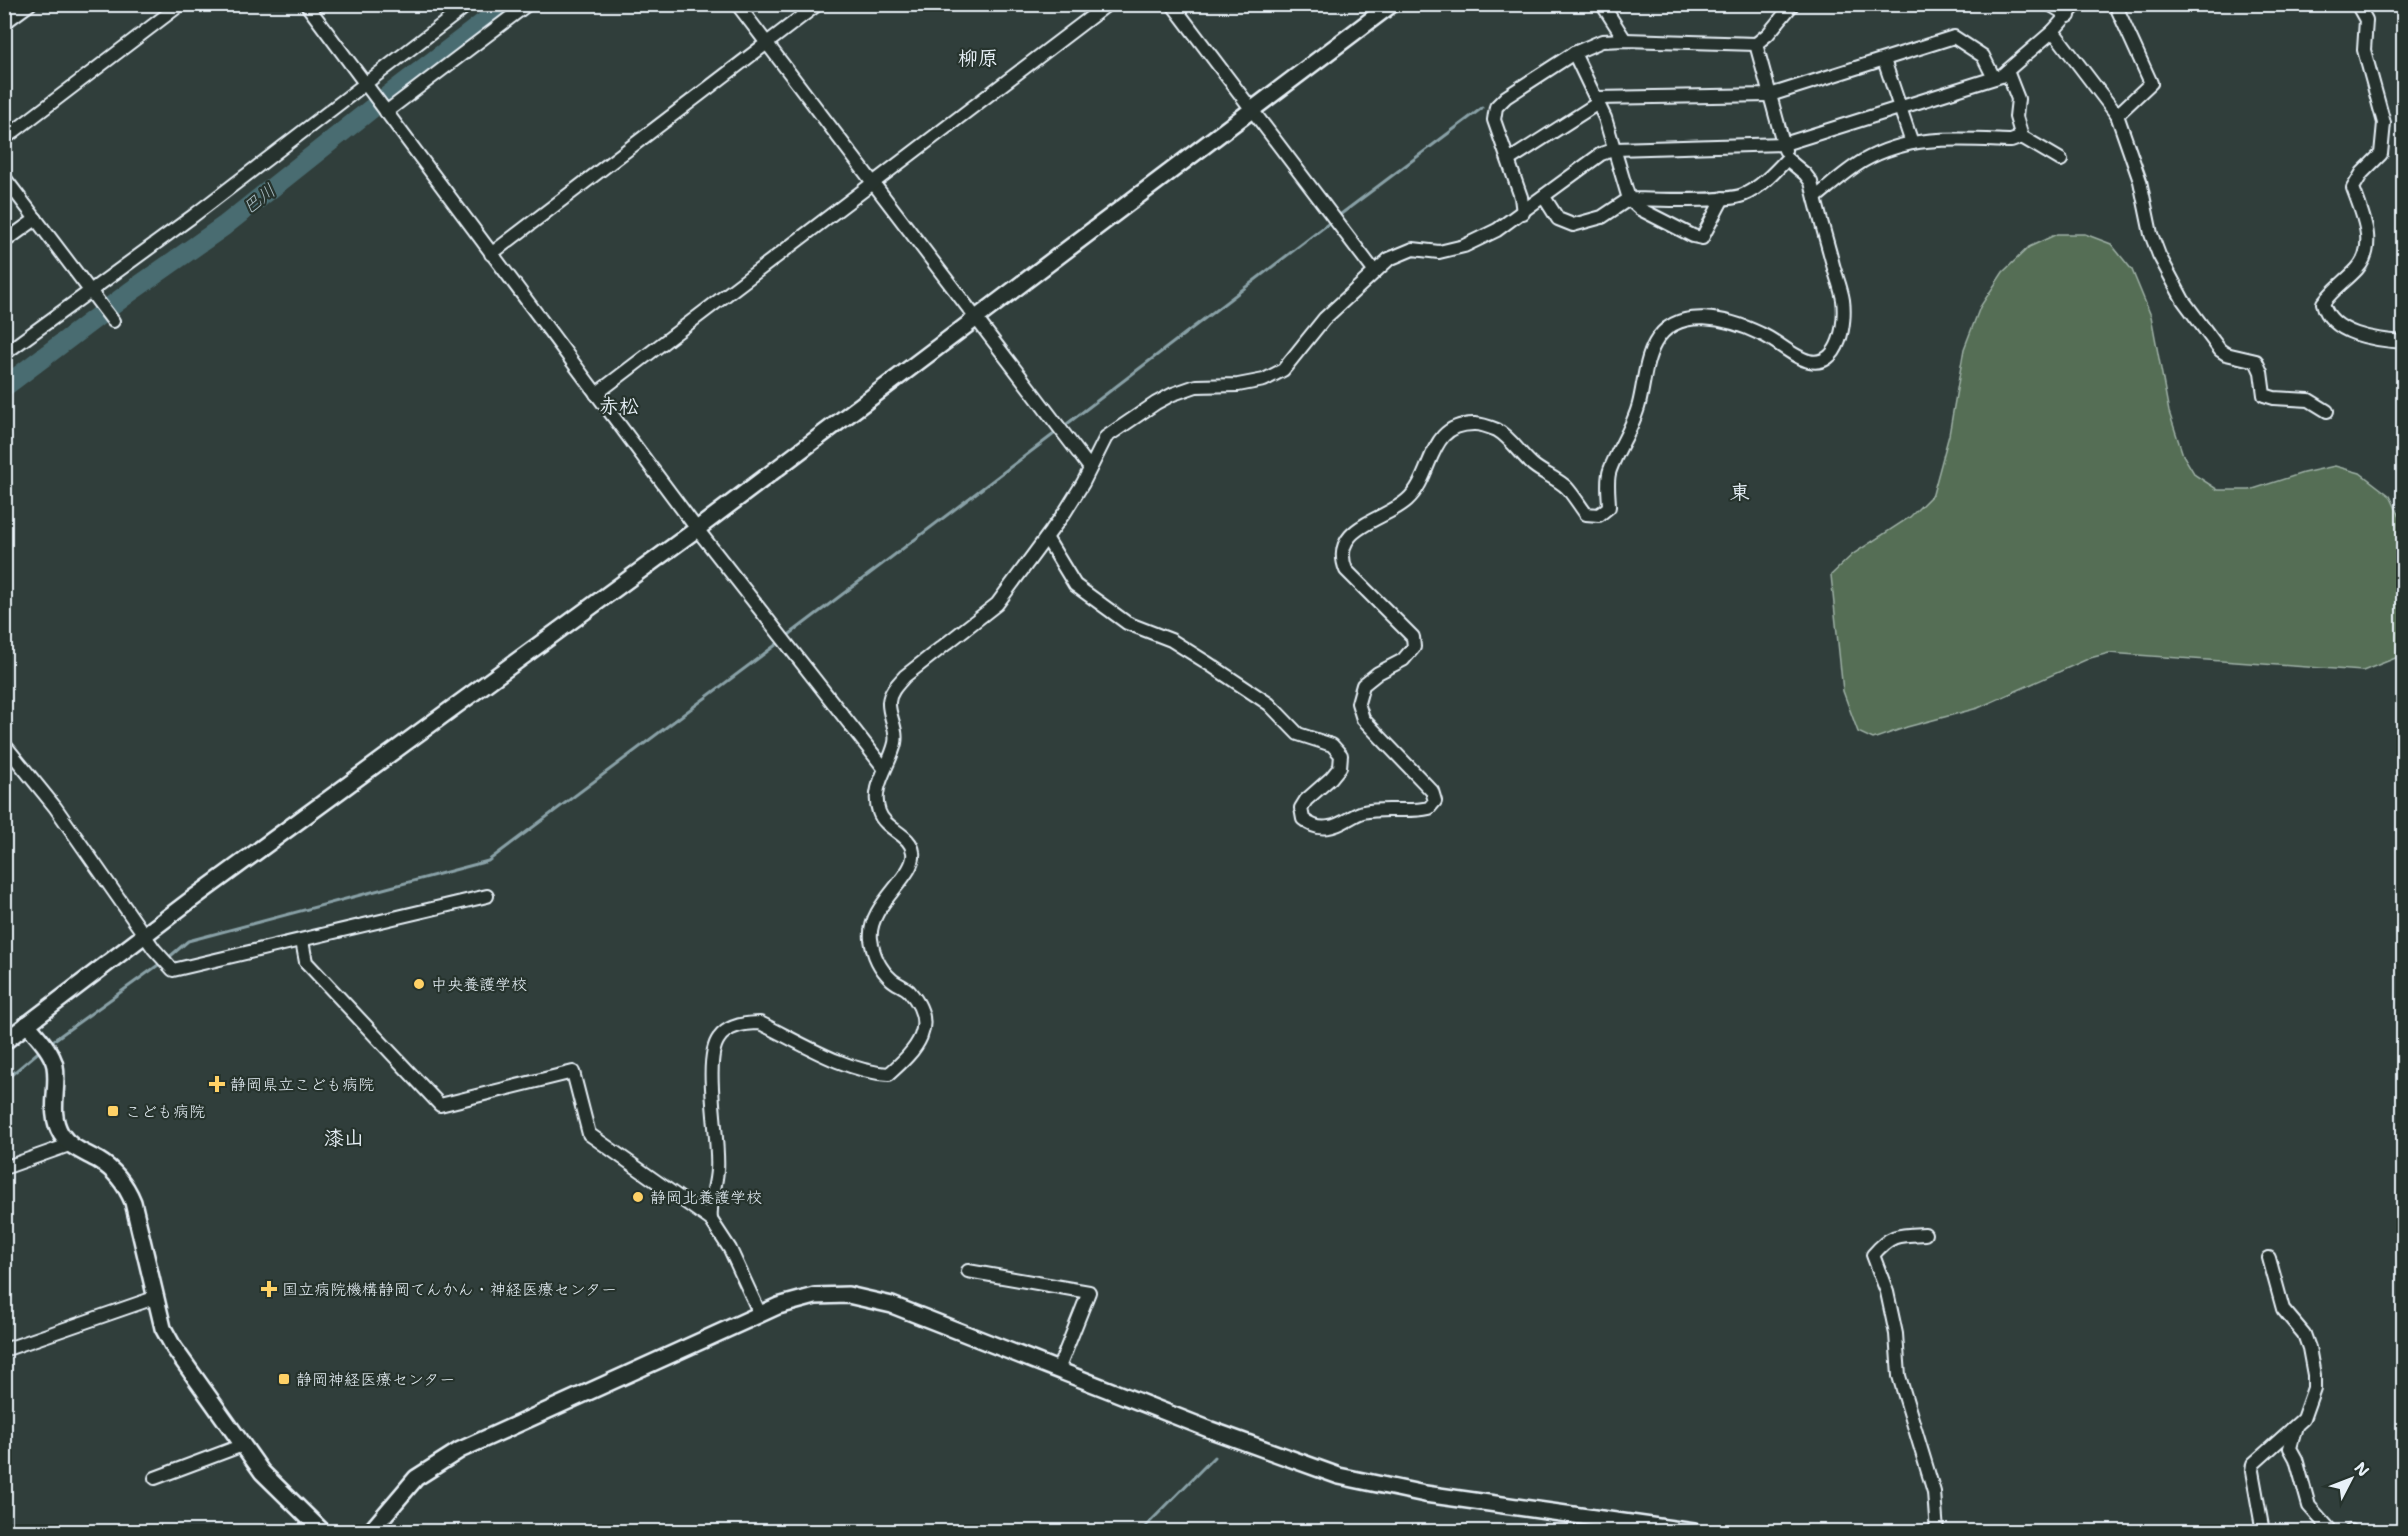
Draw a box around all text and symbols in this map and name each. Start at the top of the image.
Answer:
district label: 柳原 [958,45,998,71]
water label: 巴川 [237,178,281,220]
district label: 赤松 [599,393,639,419]
district label: 東 [1730,479,1750,505]
place label: 中央養護学校 [431,974,527,995]
marker: 中央養護学校 [412,977,426,991]
place label: 静岡県立こども病院 [230,1074,374,1095]
marker: 静岡県立こども病院 [208,1075,226,1093]
place label: こども病院 [125,1101,205,1122]
marker: こども病院 [106,1104,120,1118]
district label: 漆山 [324,1125,364,1151]
place label: 静岡北養護学校 [650,1187,762,1208]
marker: 静岡北養護学校 [631,1190,645,1204]
place label: 国立病院機構静岡てんかん・神経医療センター [282,1279,617,1300]
marker: 国立病院機構静岡てんかん・神経医療センター [260,1280,278,1298]
place label: 静岡神経医療センター [296,1369,455,1390]
marker: 静岡神経医療センター [277,1372,291,1386]
north arrow [2321,1449,2381,1509]
text: N [2350,1458,2374,1481]

